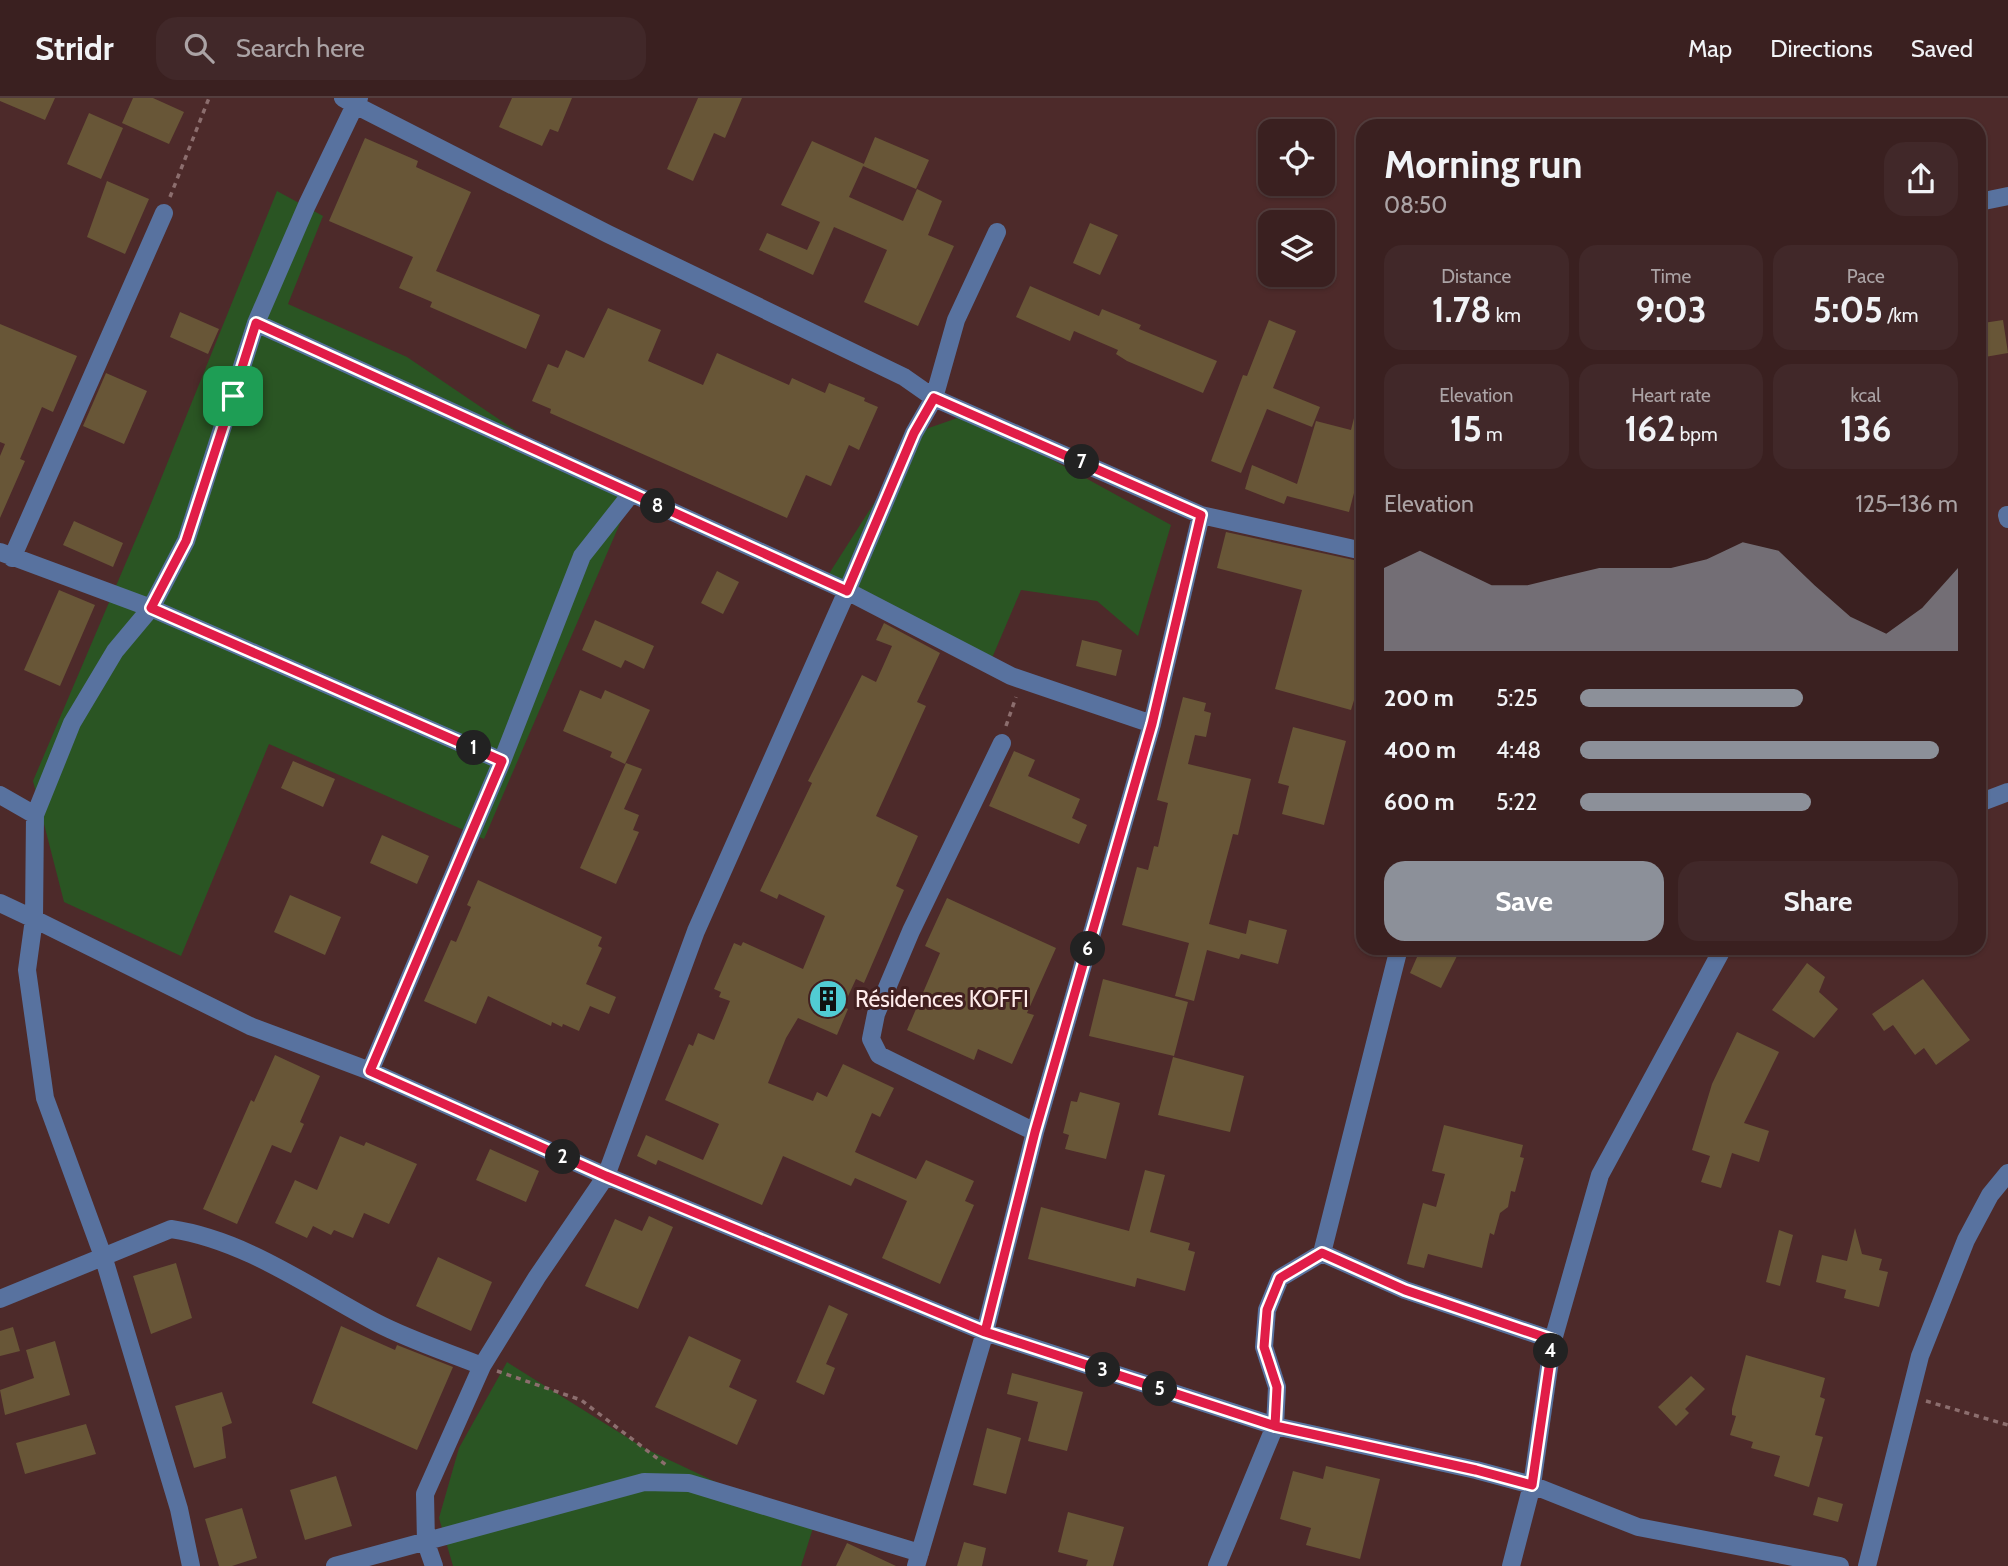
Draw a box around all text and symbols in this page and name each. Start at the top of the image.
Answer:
search box [156,17,646,80]
text: Stridr [35,28,114,68]
icon: search [180,29,218,67]
text: Search here [236,32,365,64]
text: Map [1688,34,1732,63]
text: Directions [1770,34,1873,63]
text: Saved [1911,34,1973,63]
map controls [1258,119,1335,287]
button: locate [1258,119,1335,196]
text: Morning run [1384,141,1583,188]
button: share [1884,142,1958,216]
text: 08:50 [1384,191,1447,219]
button: layers [1258,210,1335,287]
text: Distance [1441,265,1511,288]
text: Time [1651,265,1691,288]
text: Pace [1847,265,1885,288]
text: 1.78 [1432,288,1491,331]
text: 9:03 [1635,288,1707,331]
text: 5:05 [1813,288,1883,331]
text: km [1491,304,1521,327]
text: /km [1883,304,1919,327]
pin [203,366,263,426]
icon: arrive [214,377,252,415]
text: Elevation [1439,384,1513,407]
text: Heart rate [1631,384,1711,407]
text: kcal [1851,384,1881,407]
text: 15 [1450,407,1482,450]
text: 162 [1624,407,1676,450]
text: 136 [1840,407,1891,450]
text: m [1482,423,1503,446]
text: bpm [1676,423,1718,446]
pin: 7 [1064,444,1100,480]
text: 7 [1077,450,1086,473]
pin: 8 [640,488,676,524]
text: Elevation [1384,490,1474,518]
text: 125–136 m [1855,490,1958,518]
text: 8 [652,494,663,517]
text: 200 m [1384,684,1454,712]
text: 5:25 [1496,684,1538,712]
pin: 1 [456,730,491,766]
text: 1 [470,736,477,759]
text: 400 m [1384,736,1456,764]
text: 4:48 [1496,736,1541,764]
text: 600 m [1384,788,1455,816]
text: 5:22 [1496,788,1537,816]
button: Save [1384,861,1664,941]
button: Share [1678,861,1958,941]
pin: 6 [1070,932,1106,966]
text: 6 [1082,937,1093,960]
building icon: Résidences KOFFI [807,978,849,1020]
place label: Résidences KOFFI [855,985,1029,1013]
pin: 2 [546,1140,580,1174]
text: 2 [557,1145,568,1168]
pin: 4 [1534,1334,1568,1368]
text: 4 [1545,1339,1556,1362]
pin: 3 [1086,1352,1120,1388]
text: 3 [1097,1358,1108,1381]
pin: 5 [1142,1372,1178,1406]
text: 5 [1154,1377,1165,1400]

